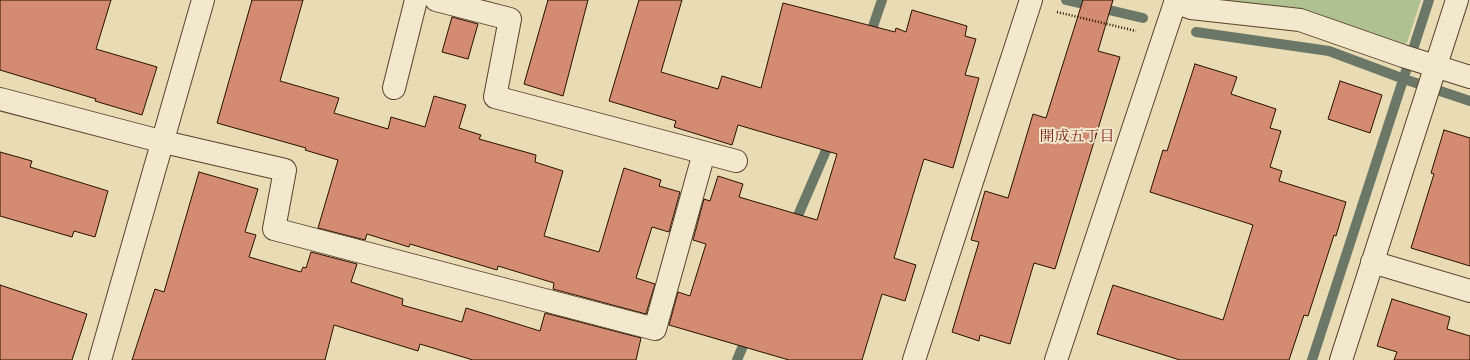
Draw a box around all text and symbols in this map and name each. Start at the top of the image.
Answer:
district label: 開成五丁目 [1040,128,1114,146]

